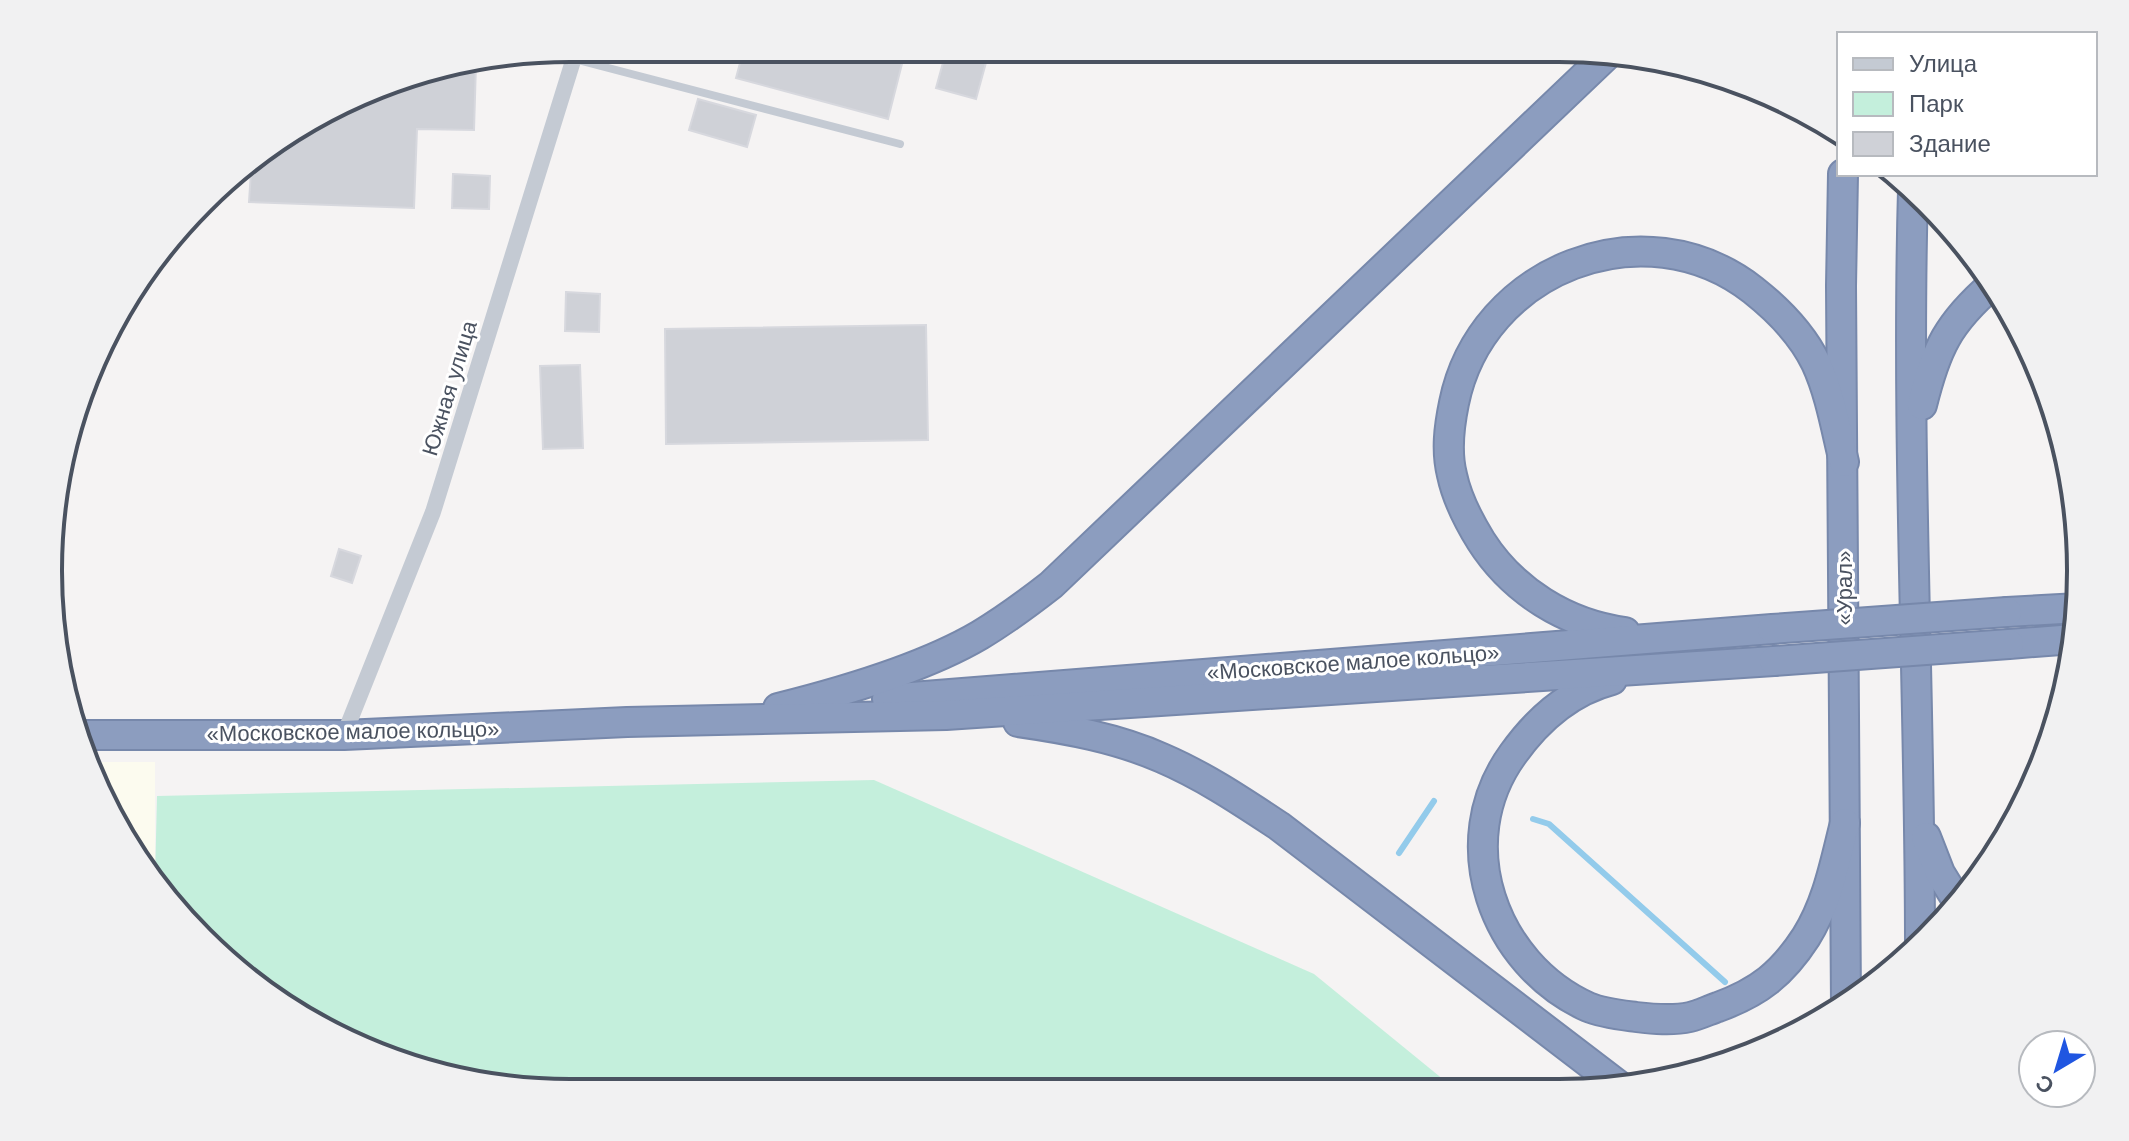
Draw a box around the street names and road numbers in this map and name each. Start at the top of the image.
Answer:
street label: Южная улица [417,317,482,459]
street label: «Урал» [1832,551,1857,625]
street label: «Московское малое кольцо» [1206,640,1500,685]
street label: «Московское малое кольцо» [206,716,500,747]

